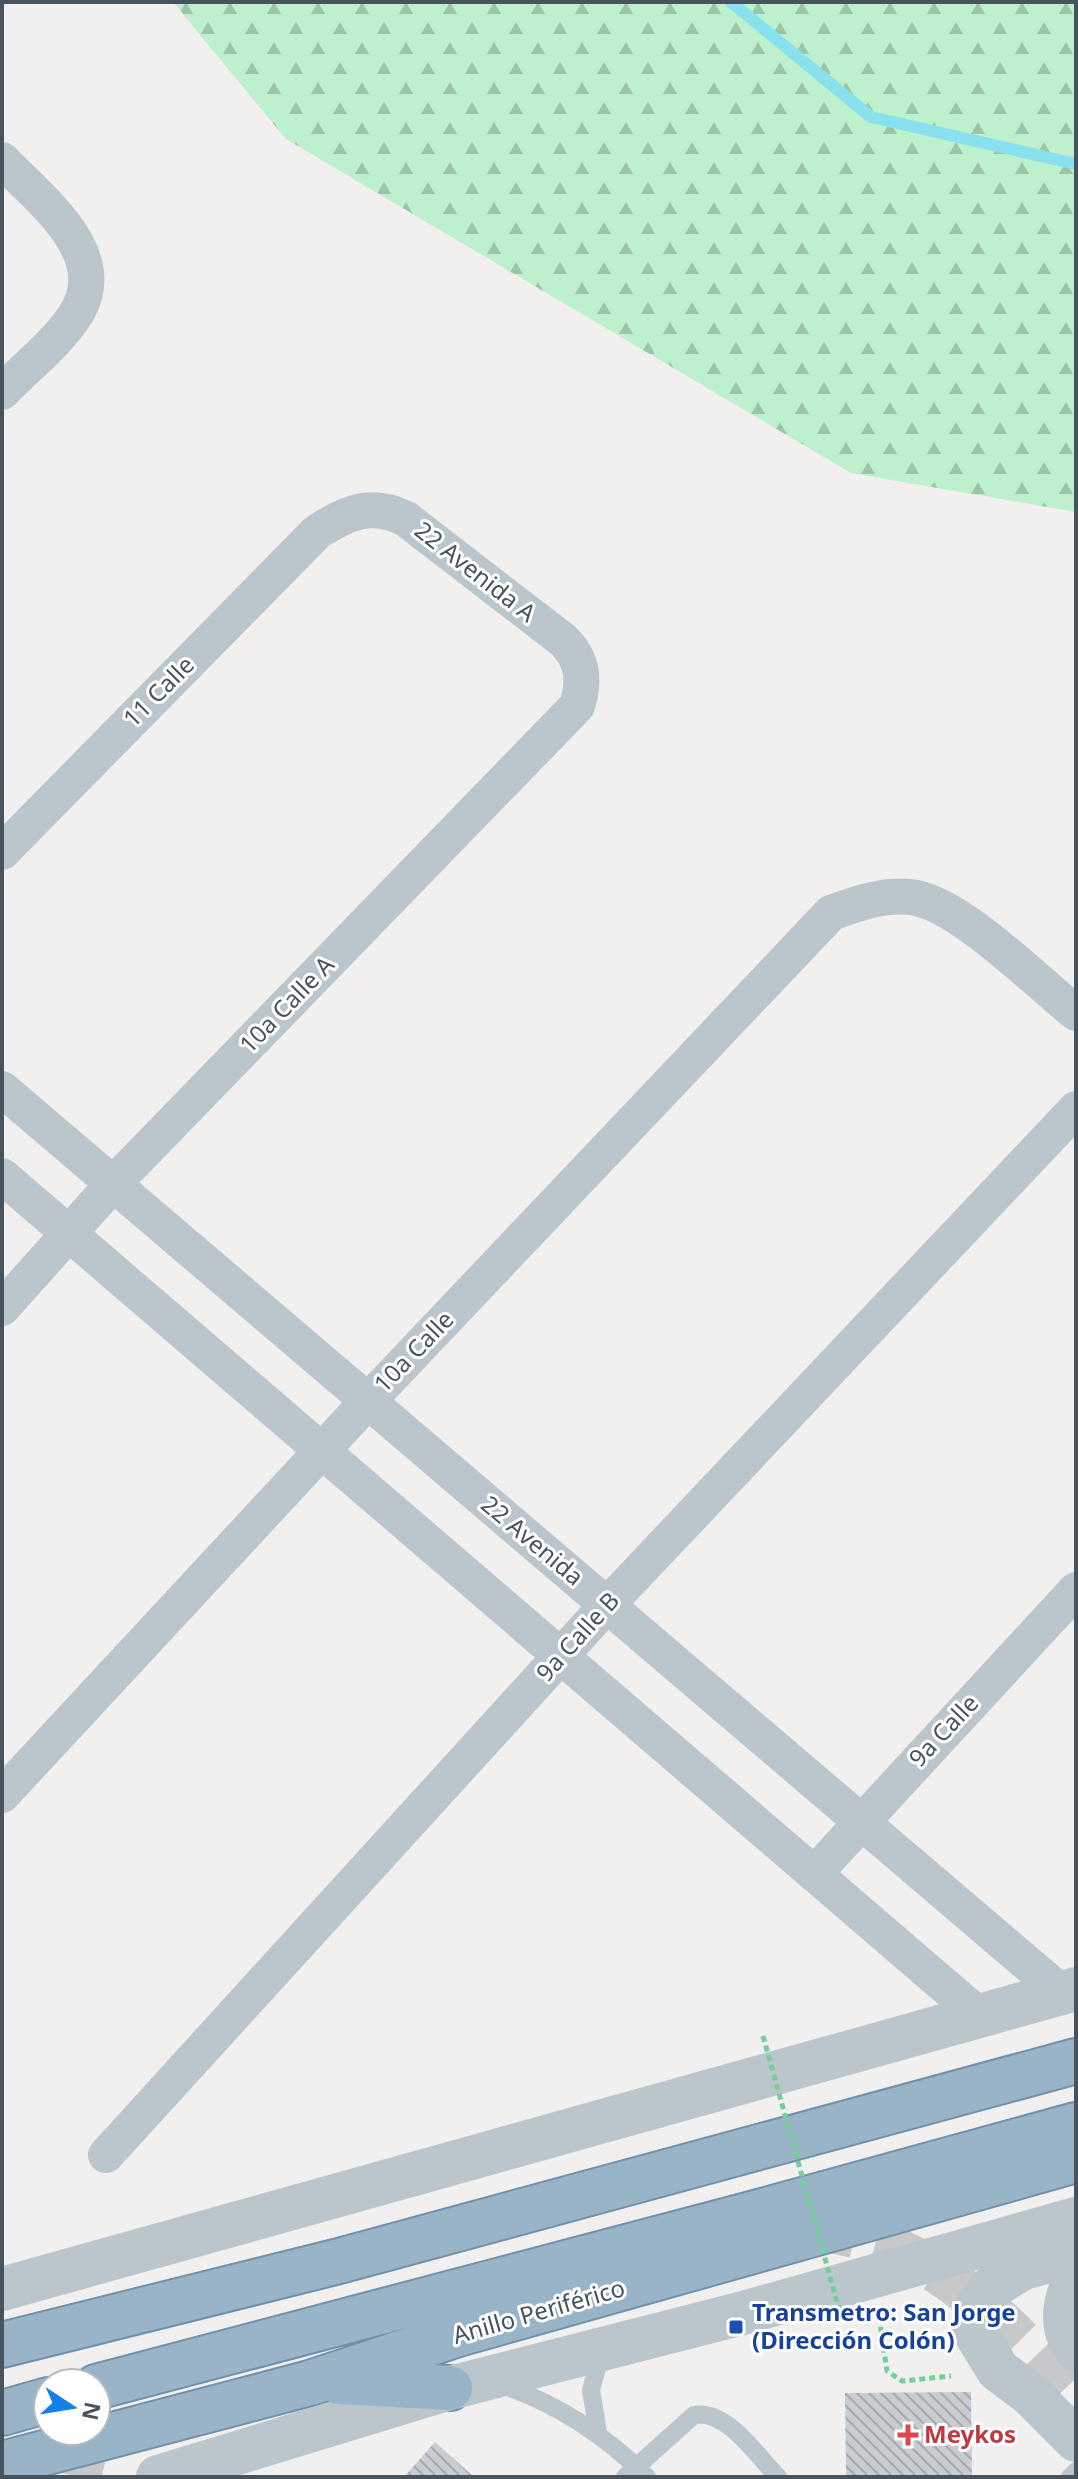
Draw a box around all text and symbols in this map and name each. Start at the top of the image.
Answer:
street label: 22 Avenida A [408,513,544,629]
street label: 11 Calle [115,648,201,734]
street label: 10a Calle A [231,948,341,1060]
street label: 10a Calle [366,1303,460,1399]
street label: 22 Avenida [475,1487,591,1592]
street label: 9a Calle B [528,1584,626,1688]
street label: 9a Calle [901,1687,985,1773]
street label: Anillo Periférico [449,2270,628,2351]
place label: Transmetro: San Jorge (Dirección Colón) [752,2295,1016,2356]
marker: Transmetro: San Jorge (Dirección Colón) [727,2318,745,2336]
north arrow [32,2367,112,2447]
text: N [76,2399,109,2423]
place label: Meykos [924,2417,1016,2450]
marker: Meykos [899,2426,917,2444]

